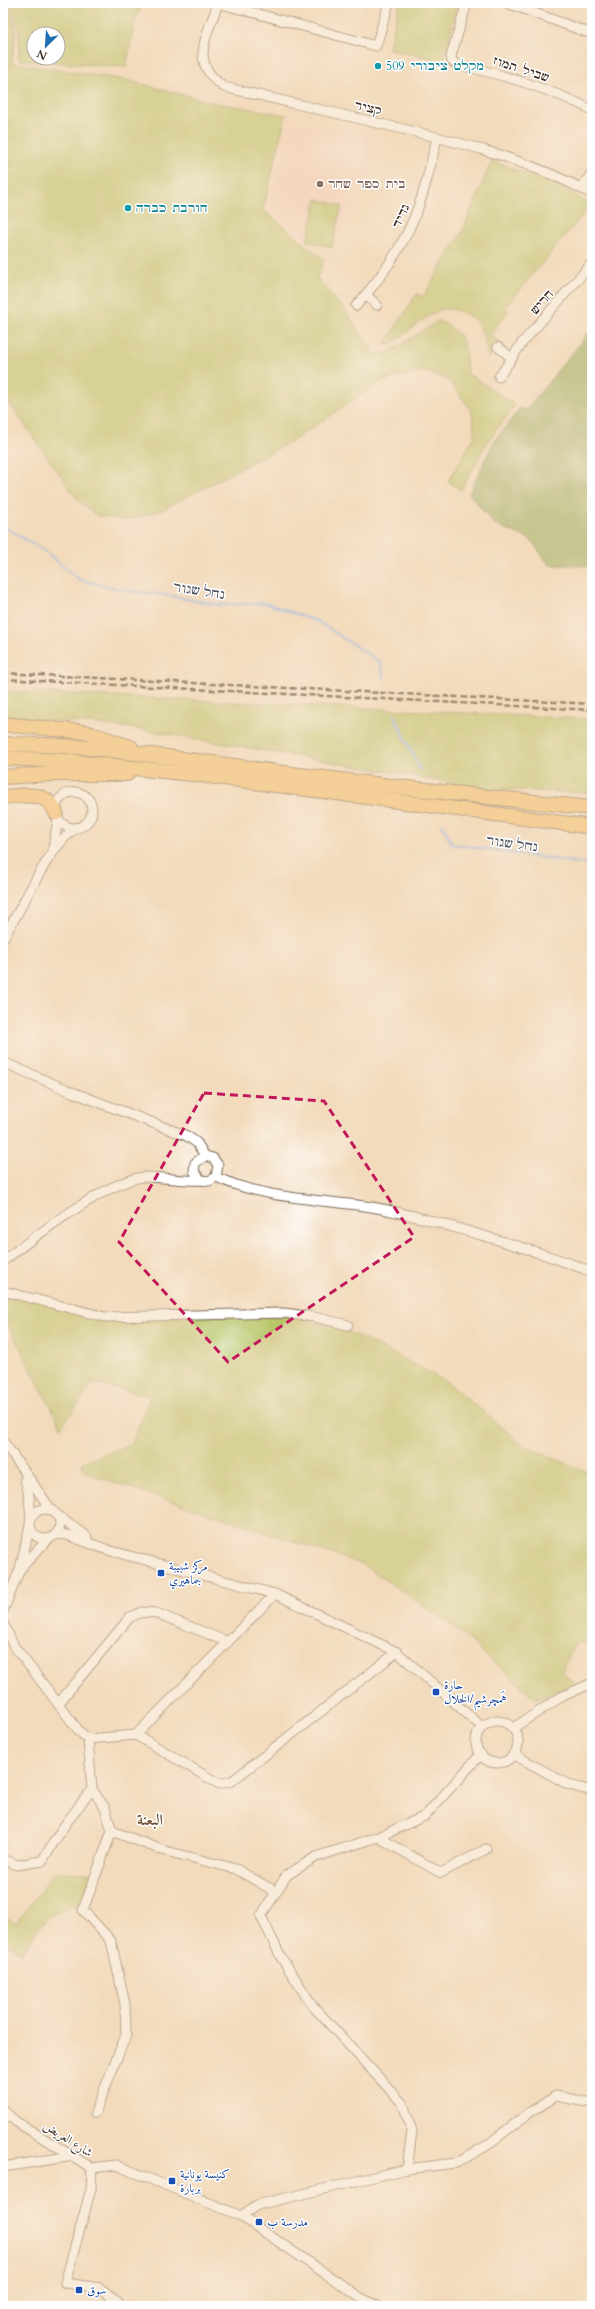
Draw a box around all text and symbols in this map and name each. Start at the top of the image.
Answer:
north arrow [26,26,66,66]
text: N [34,46,49,63]
street label: שביל תמוז [491,52,552,86]
place label: מקלט ציבורי 509 [386,58,484,74]
marker: מקלט ציבורי 509 [373,61,383,71]
street label: קציר [353,97,384,119]
place label: בית ספר שחר [328,176,406,192]
marker: בית ספר שחר [315,179,325,189]
place label: חורבת כברה [136,200,208,216]
street label: גדיד [389,201,413,231]
marker: חורבת כברה [123,203,133,213]
street label: חריש [527,286,557,318]
water label: נחל שגור [172,578,226,604]
water label: נחל שגור [485,831,539,857]
place label: مركز شبيبة جماهيري [169,1558,208,1590]
marker: مركز شبيبة جماهيري [156,1568,166,1578]
place label: حارة هَمچرشيم/الخلال [444,1677,507,1711]
marker: حارة هَمچرشيم/الخلال [431,1687,441,1697]
district label: البعنة [137,1809,163,1831]
street label: شارع العريض [39,2118,96,2163]
place label: كنيسة يونانية بربارة [180,2166,230,2196]
marker: كنيسة يونانية بربارة [167,2176,177,2186]
place label: مدرسة ب [267,2214,308,2230]
marker: مدرسة ب [254,2217,264,2227]
place label: سوق [87,2282,106,2298]
marker: سوق [74,2285,84,2295]

